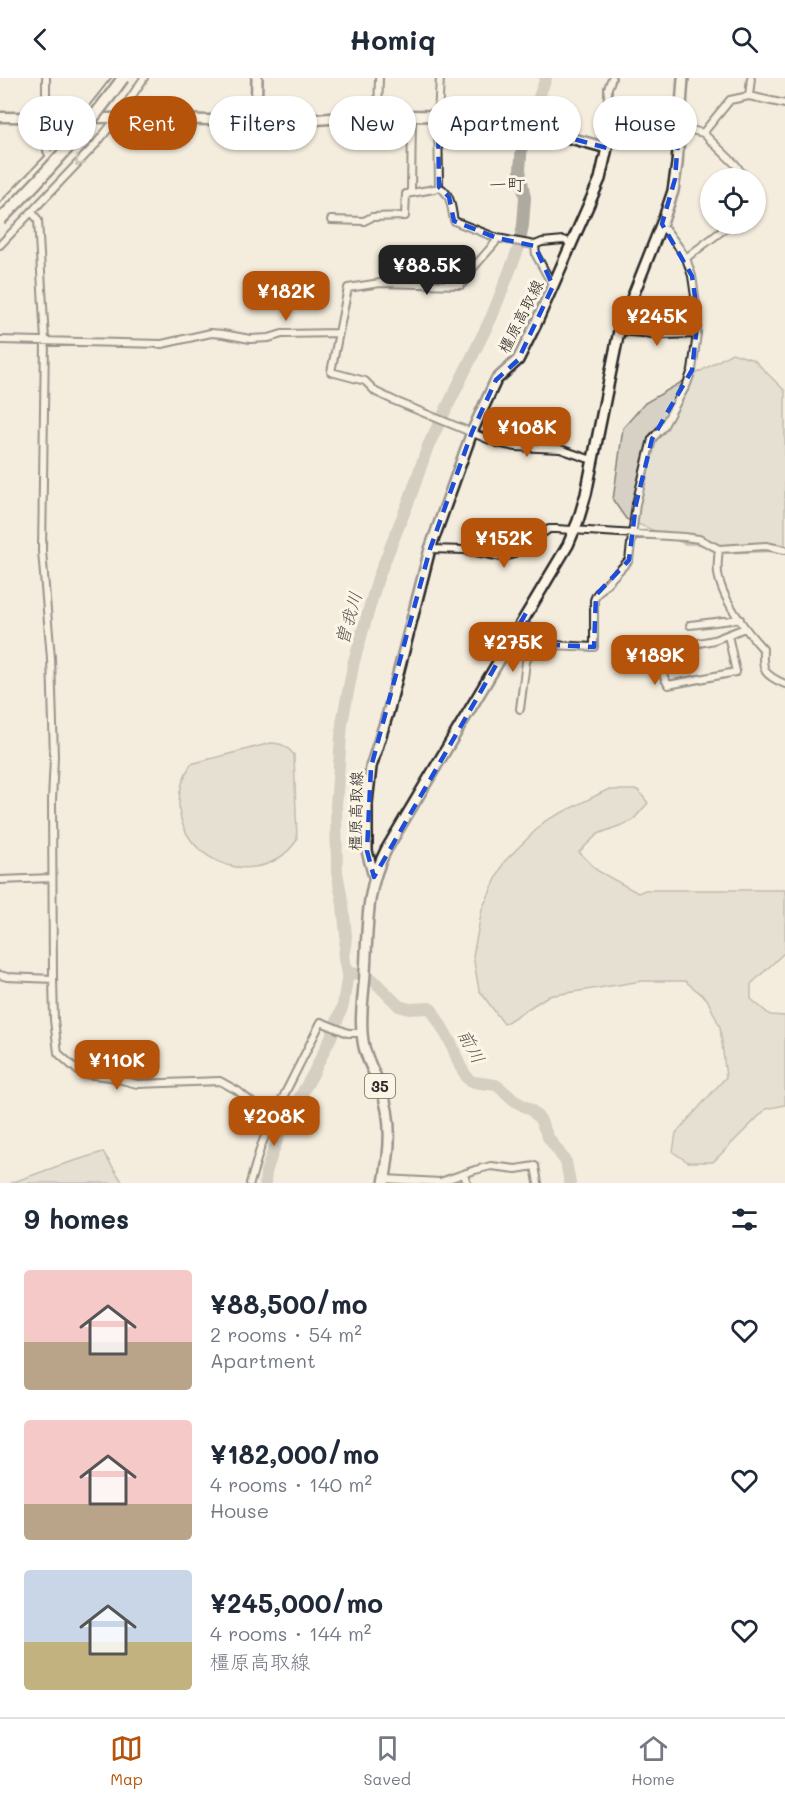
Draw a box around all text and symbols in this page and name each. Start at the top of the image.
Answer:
text: Homiq [349,22,436,57]
icon: back [24,23,57,56]
icon: search [728,23,761,56]
chip: Buy [18,96,96,150]
chip: Rent [108,96,197,150]
chip: Filters [209,96,317,150]
chip: New [329,96,416,150]
chip: Apartment [428,96,581,150]
chip: House [593,96,697,150]
one-way arrow [76,155,87,166]
map controls [700,168,766,234]
button: locate [700,168,766,234]
district label: 一町 [489,172,525,196]
pin: ¥88.5K [378,245,476,296]
text: ¥88.5K [393,251,461,277]
pin: ¥182K [244,271,328,322]
street label: 橿原高取線 [492,276,548,356]
text: ¥182K [257,277,315,303]
pin: ¥245K [615,296,699,347]
text: ¥245K [626,302,688,328]
pin: ¥108K [485,407,569,458]
text: ¥108K [497,413,557,439]
pin: ¥152K [462,518,546,569]
text: ¥152K [475,524,533,550]
water label: 曽我川 [329,589,367,647]
pin: ¥275K [471,622,555,673]
text: ¥275K [483,628,543,654]
pin: ¥189K [613,635,697,686]
text: ¥189K [625,641,685,667]
street label: 橿原高取線 [344,771,366,851]
water label: 前川 [453,1024,491,1068]
pin: ¥110K [75,1040,159,1091]
text: ¥110K [89,1046,145,1072]
road number: 35 [365,1074,395,1098]
pin: ¥208K [232,1096,316,1147]
text: ¥208K [243,1102,305,1128]
text: 9 homes [24,1202,129,1236]
icon: filters [728,1203,761,1236]
text: ¥88,500/mo [210,1287,367,1321]
icon: home [72,1294,144,1366]
icon: heart [728,1314,761,1347]
text: 2 rooms · 54 m² [210,1321,362,1347]
text: Apartment [210,1347,316,1373]
text: ¥182,000/mo [210,1437,379,1471]
icon: home [72,1444,144,1516]
icon: heart [728,1464,761,1497]
text: 4 rooms · 140 m² [210,1471,372,1497]
text: House [210,1497,269,1523]
text: ¥245,000/mo [210,1586,383,1620]
icon: home [72,1594,144,1666]
icon: heart [728,1614,761,1647]
text: 4 rooms · 144 m² [210,1620,371,1646]
text: 橿原高取線 [210,1648,310,1674]
tab: Map [110,1732,143,1789]
tab: Saved [363,1732,411,1789]
tab: Home [631,1732,675,1789]

